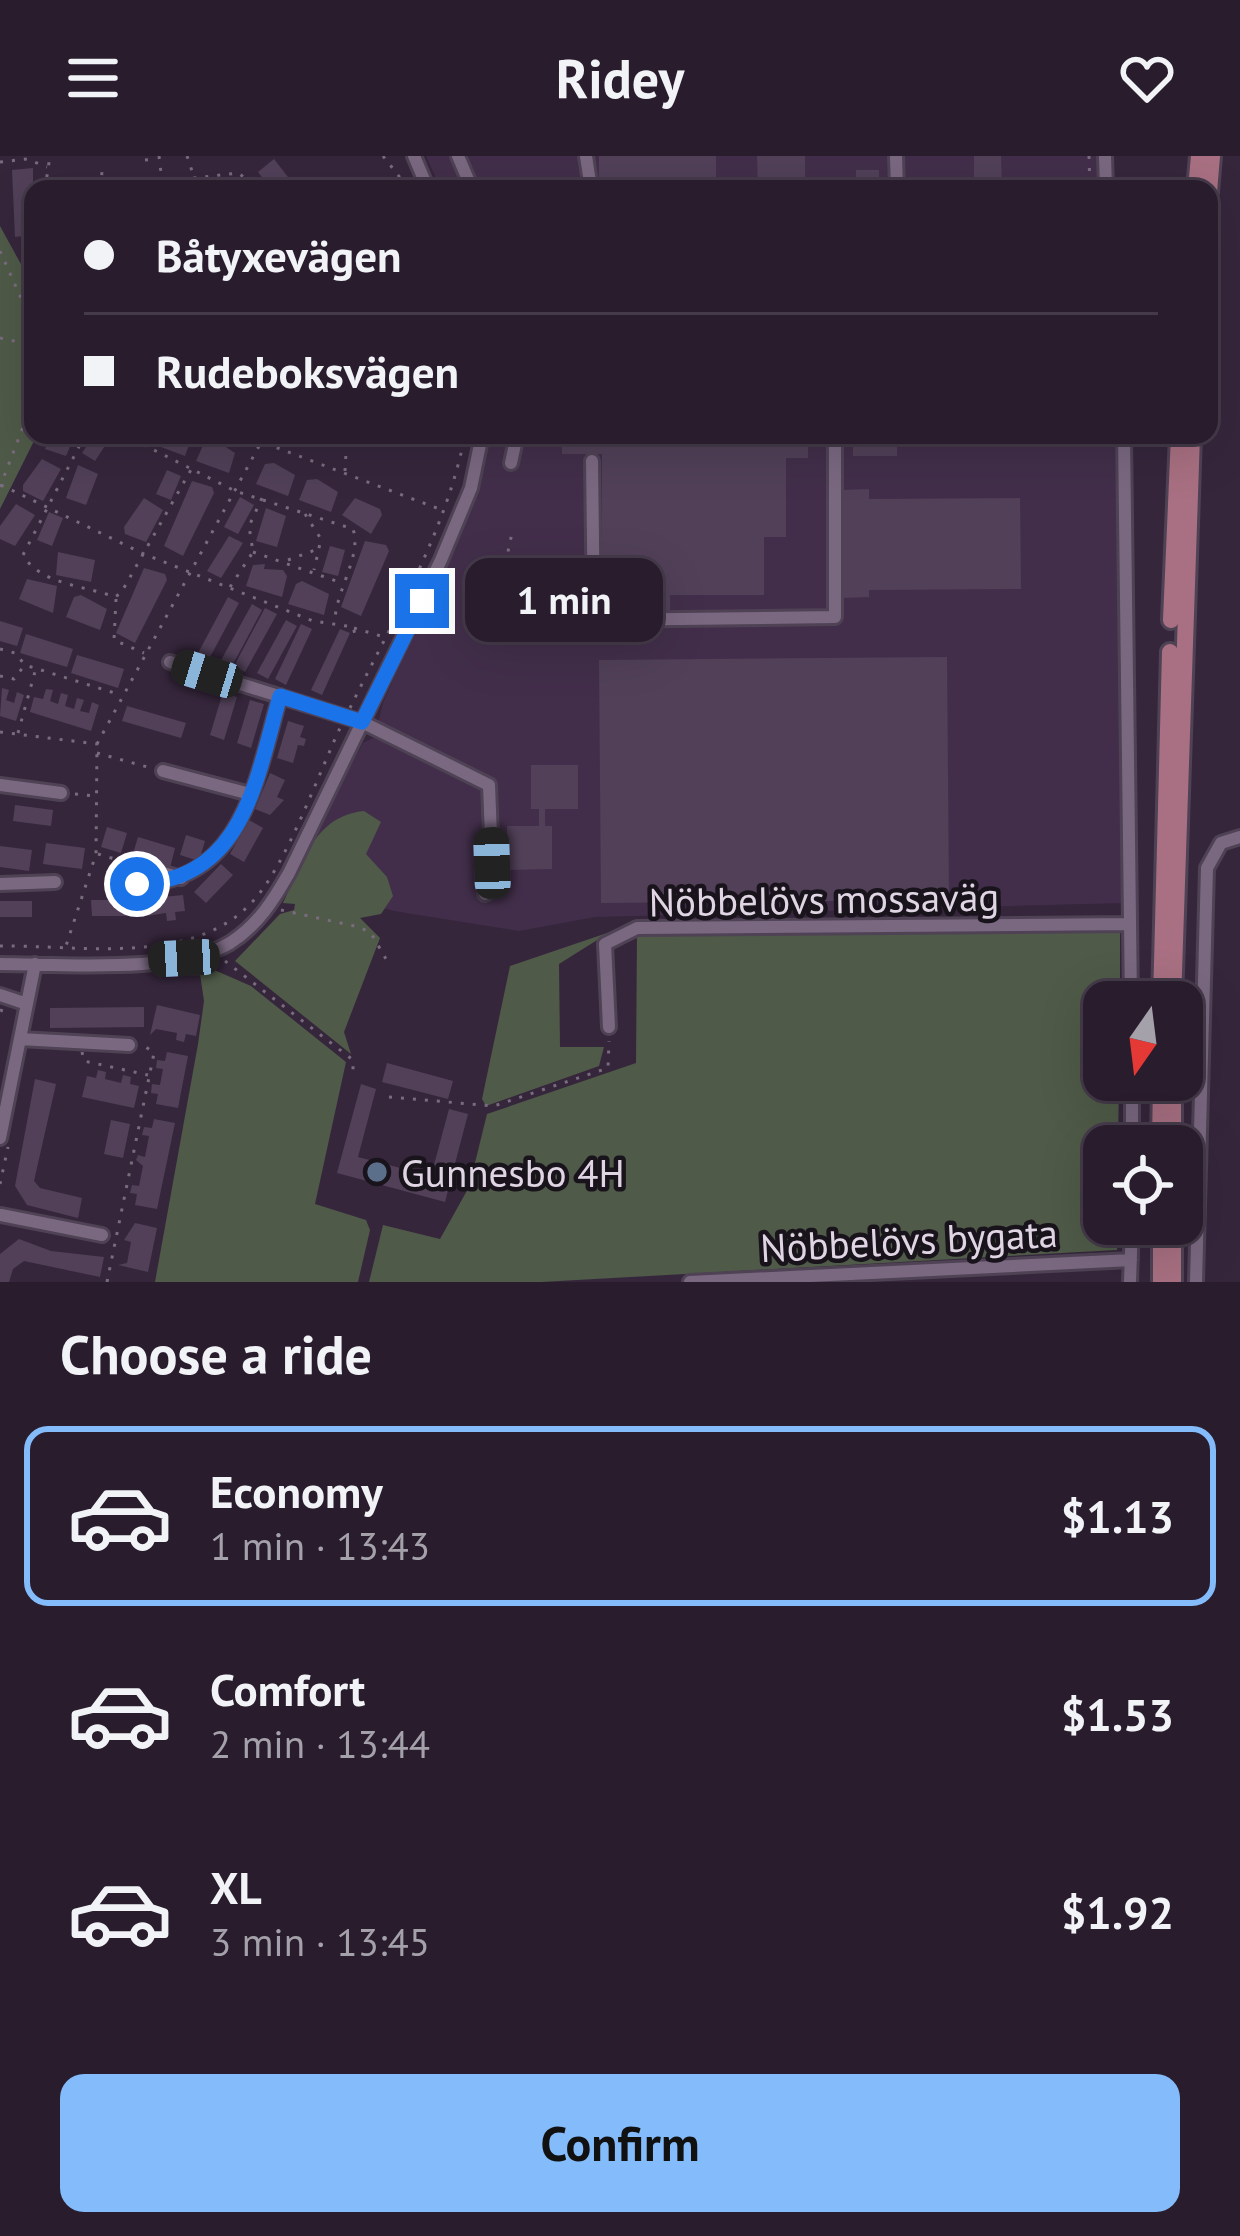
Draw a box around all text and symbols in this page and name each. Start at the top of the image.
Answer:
text: Ridey [556,43,684,113]
icon: menu [60,45,126,111]
icon: heart [1114,45,1180,111]
text: Båtyxevägen [156,226,402,284]
text: Rudeboksvägen [156,342,459,400]
callout: 1 min [464,559,662,643]
route end [395,574,449,628]
text: 1 min [516,574,612,625]
car [167,646,247,702]
car [473,826,511,900]
route start [110,857,164,911]
street label: Nöbbelövs mossaväg [648,870,1000,928]
car [147,938,221,978]
north arrow [1083,981,1203,1101]
map controls [1083,981,1203,1245]
button: locate [1083,1125,1203,1245]
place label: Gunnesbo 4H [401,1147,625,1198]
marker: Gunnesbo 4H [364,1159,390,1185]
street label: Nöbbelövs bygata [759,1207,1059,1273]
text: Choose a ride [60,1319,372,1389]
icon: car [66,1462,174,1570]
text: Economy [210,1462,383,1520]
text: $1.13 [1061,1487,1174,1545]
text: 1 min · 13:43 [210,1520,430,1571]
icon: car [66,1660,174,1768]
text: Comfort [210,1660,365,1718]
text: $1.53 [1061,1685,1174,1743]
text: 2 min · 13:44 [210,1718,430,1769]
icon: car [66,1858,174,1966]
text: XL [210,1858,262,1916]
text: $1.92 [1061,1883,1174,1941]
text: 3 min · 13:45 [210,1916,430,1967]
button: Confirm [60,2074,1180,2212]

